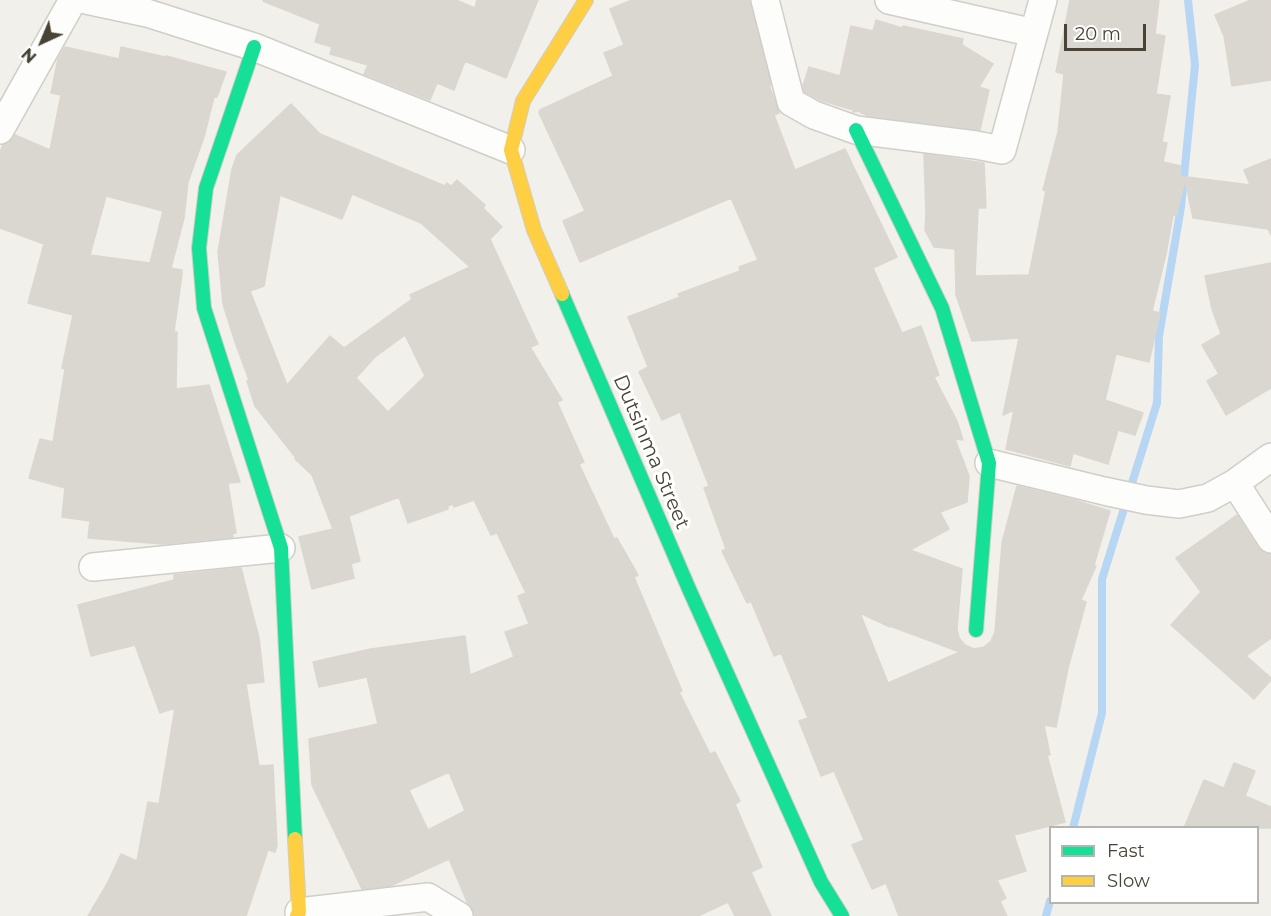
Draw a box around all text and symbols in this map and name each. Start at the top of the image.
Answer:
north arrow [12,12,72,72]
scale bar [1067,12,1150,50]
text: 20 m [1075,23,1121,45]
text: N [18,44,40,67]
street label: Dutsinma Street [608,371,694,533]
legend [1049,826,1259,904]
text: Fast [1107,840,1145,862]
text: Slow [1107,870,1150,892]

